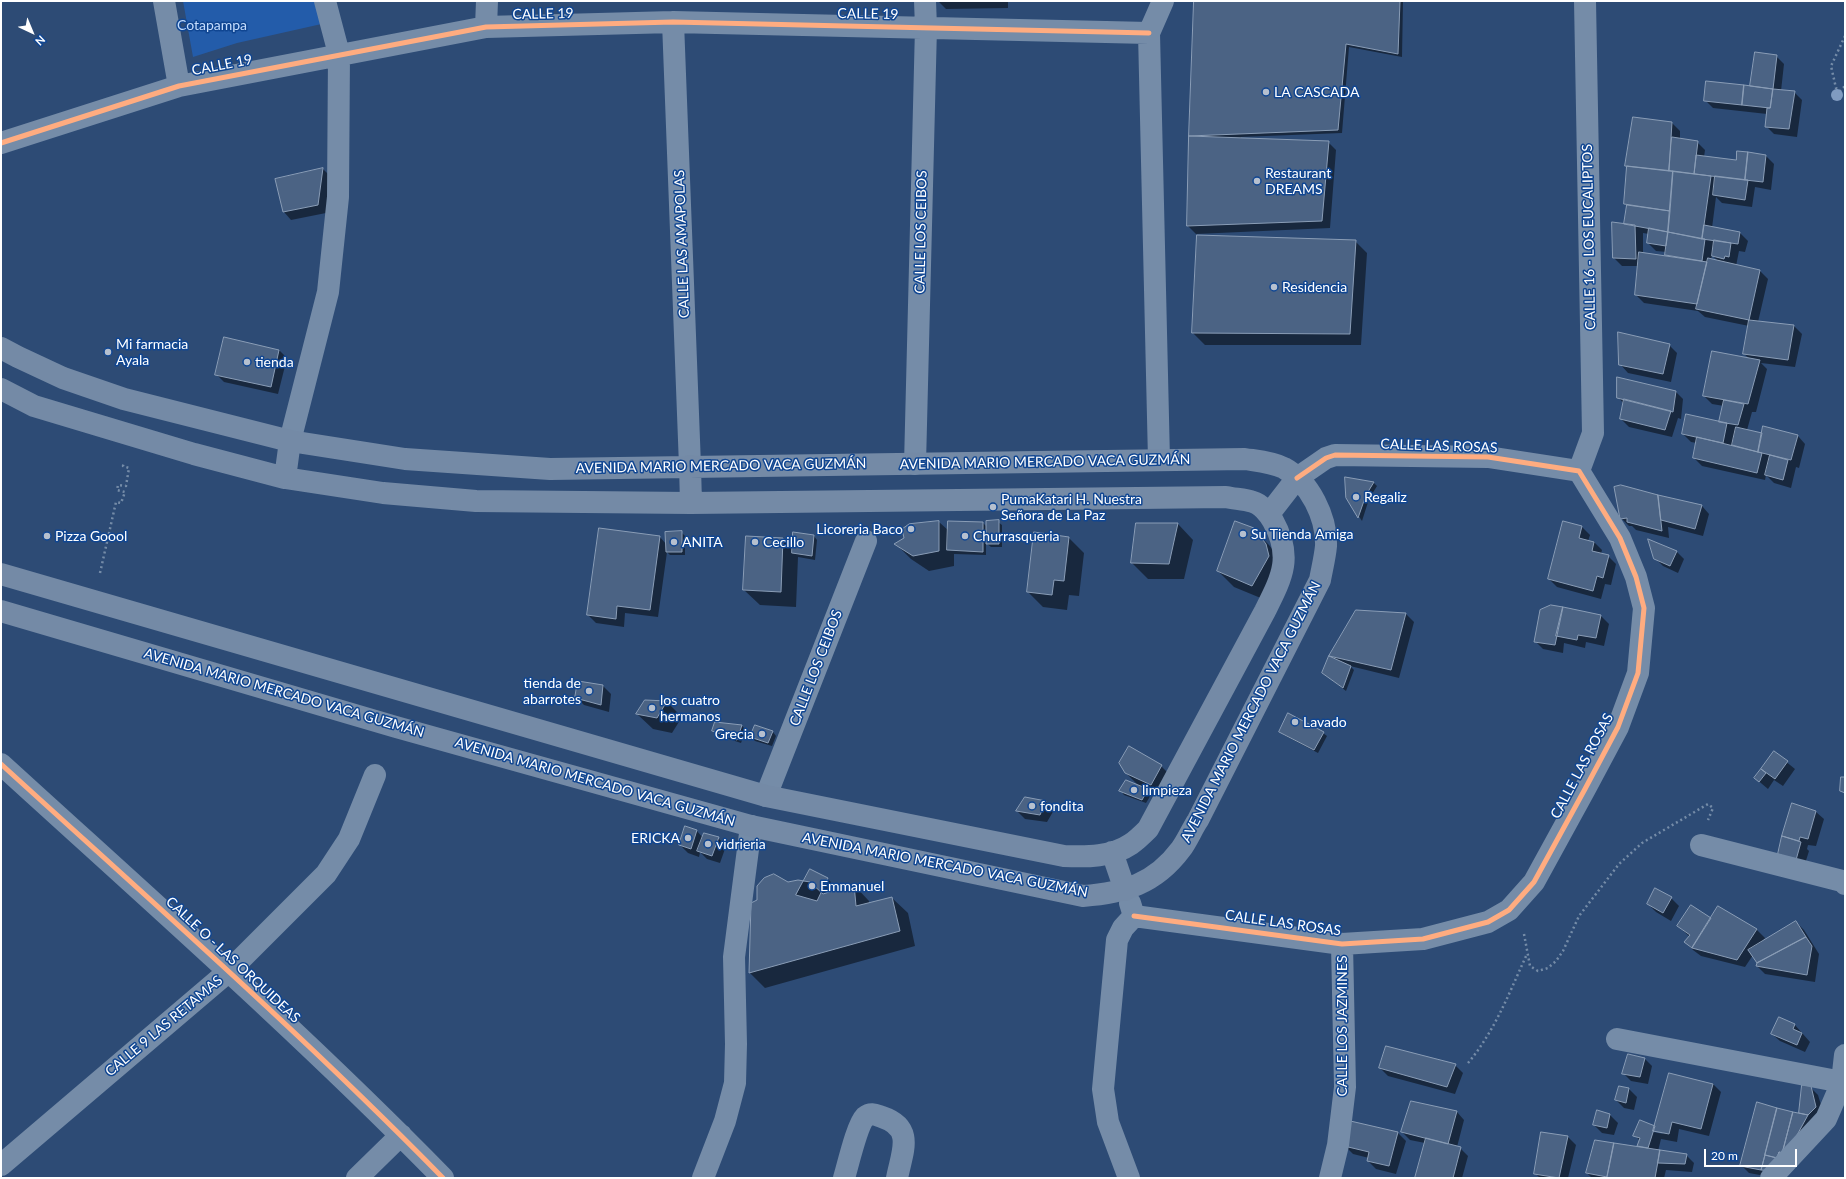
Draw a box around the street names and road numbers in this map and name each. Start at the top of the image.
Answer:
street label: CALLE 19 [512,5,574,23]
street label: CALLE 19 [837,5,899,23]
street label: CALLE 19 [190,51,254,79]
street label: CALLE 16 - LOS EUCALIPTOS [1579,144,1599,330]
street label: CALLE LAS AMAPOLAS [671,169,693,319]
street label: CALLE LOS CEIBOS [912,170,930,294]
street label: CALLE LAS ROSAS [1380,436,1498,456]
street label: AVENIDA MARIO MERCADO VACA GUZMÁN [899,451,1191,473]
street label: AVENIDA MARIO MERCADO VACA GUZMÁN [575,455,867,477]
street label: AVENIDA MARIO MERCADO VACA GUZMÁN [1178,579,1324,845]
street label: CALLE LOS CEIBOS [786,607,846,729]
street label: AVENIDA MARIO MERCADO VACA GUZMÁN [142,645,426,741]
street label: CALLE LAS ROSAS [1547,710,1617,822]
street label: AVENIDA MARIO MERCADO VACA GUZMÁN [453,734,737,830]
street label: AVENIDA MARIO MERCADO VACA GUZMÁN [801,829,1089,901]
street label: CALLE O - LAS ORQUIDEAS [162,893,304,1027]
street label: CALLE LAS ROSAS [1224,907,1342,939]
street label: CALLE LOS JAZMINES [1334,956,1350,1096]
street label: CALLE 9 LAS RETAMAS [102,972,226,1080]

